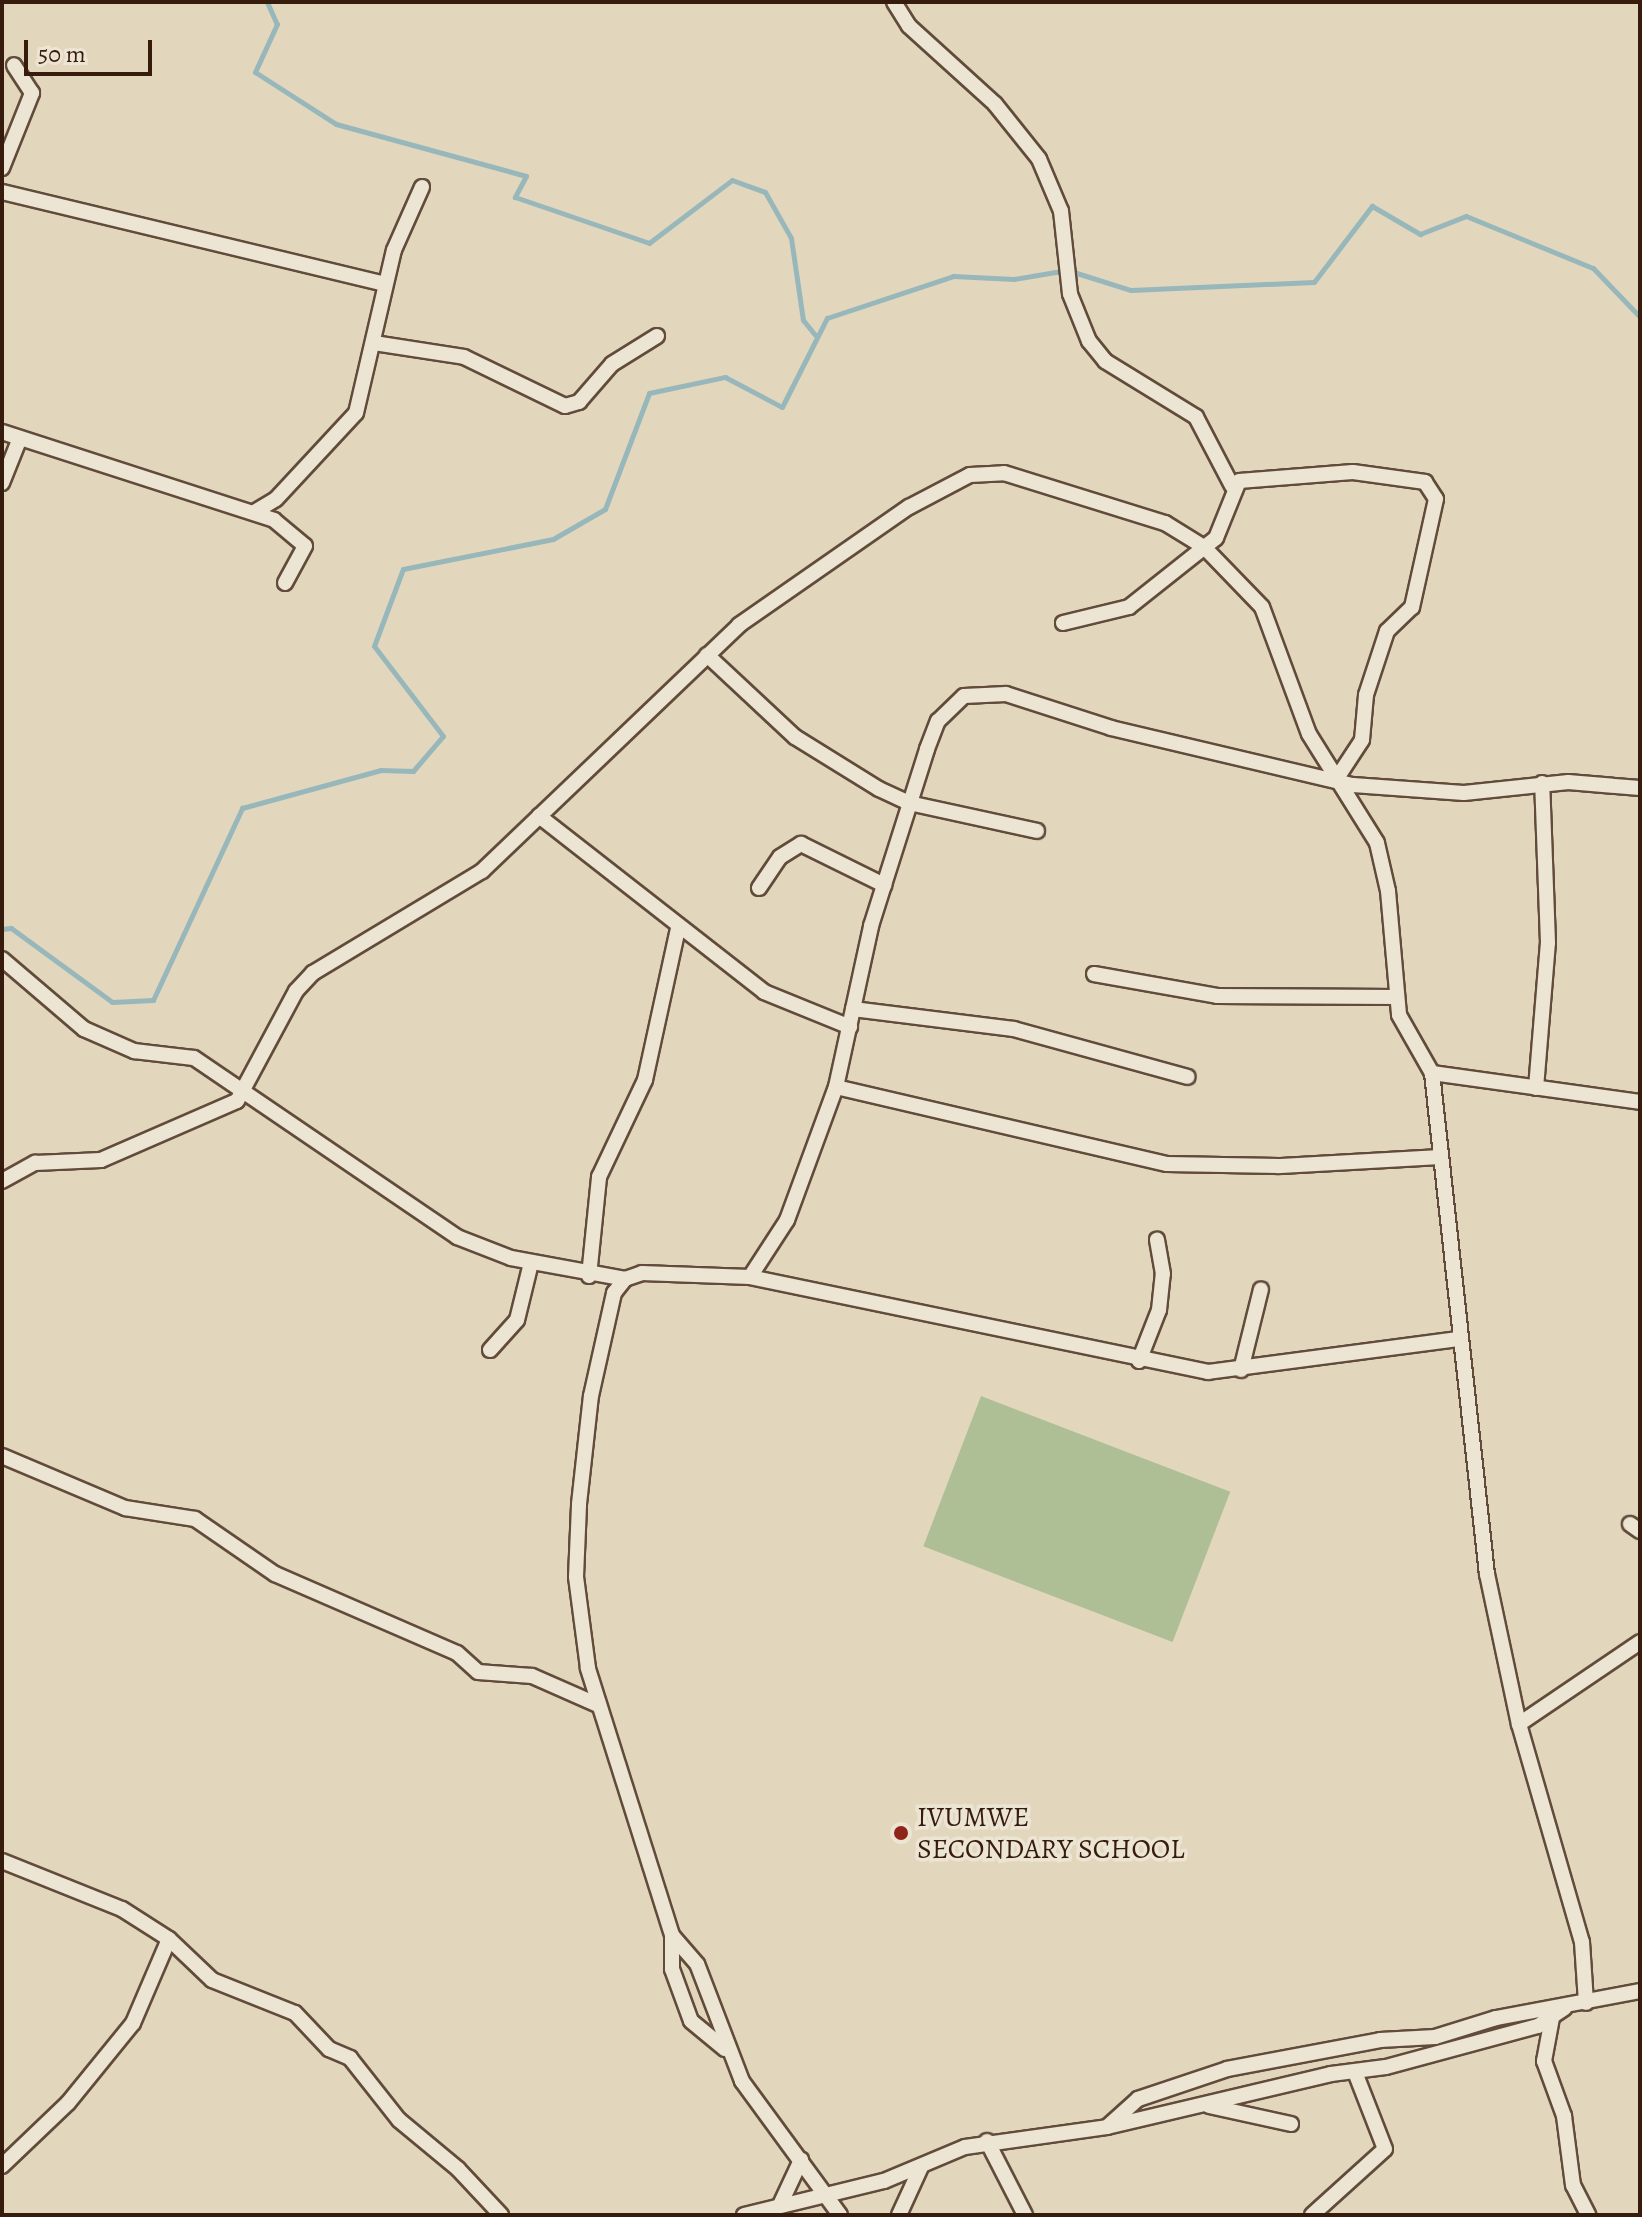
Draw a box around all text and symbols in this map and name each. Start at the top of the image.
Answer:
scale bar [28,24,156,74]
text: 50 m [38,38,86,70]
place label: IVUMWE SECONDARY SCHOOL [917,1800,1184,1866]
marker: IVUMWE SECONDARY SCHOOL [892,1824,910,1842]

